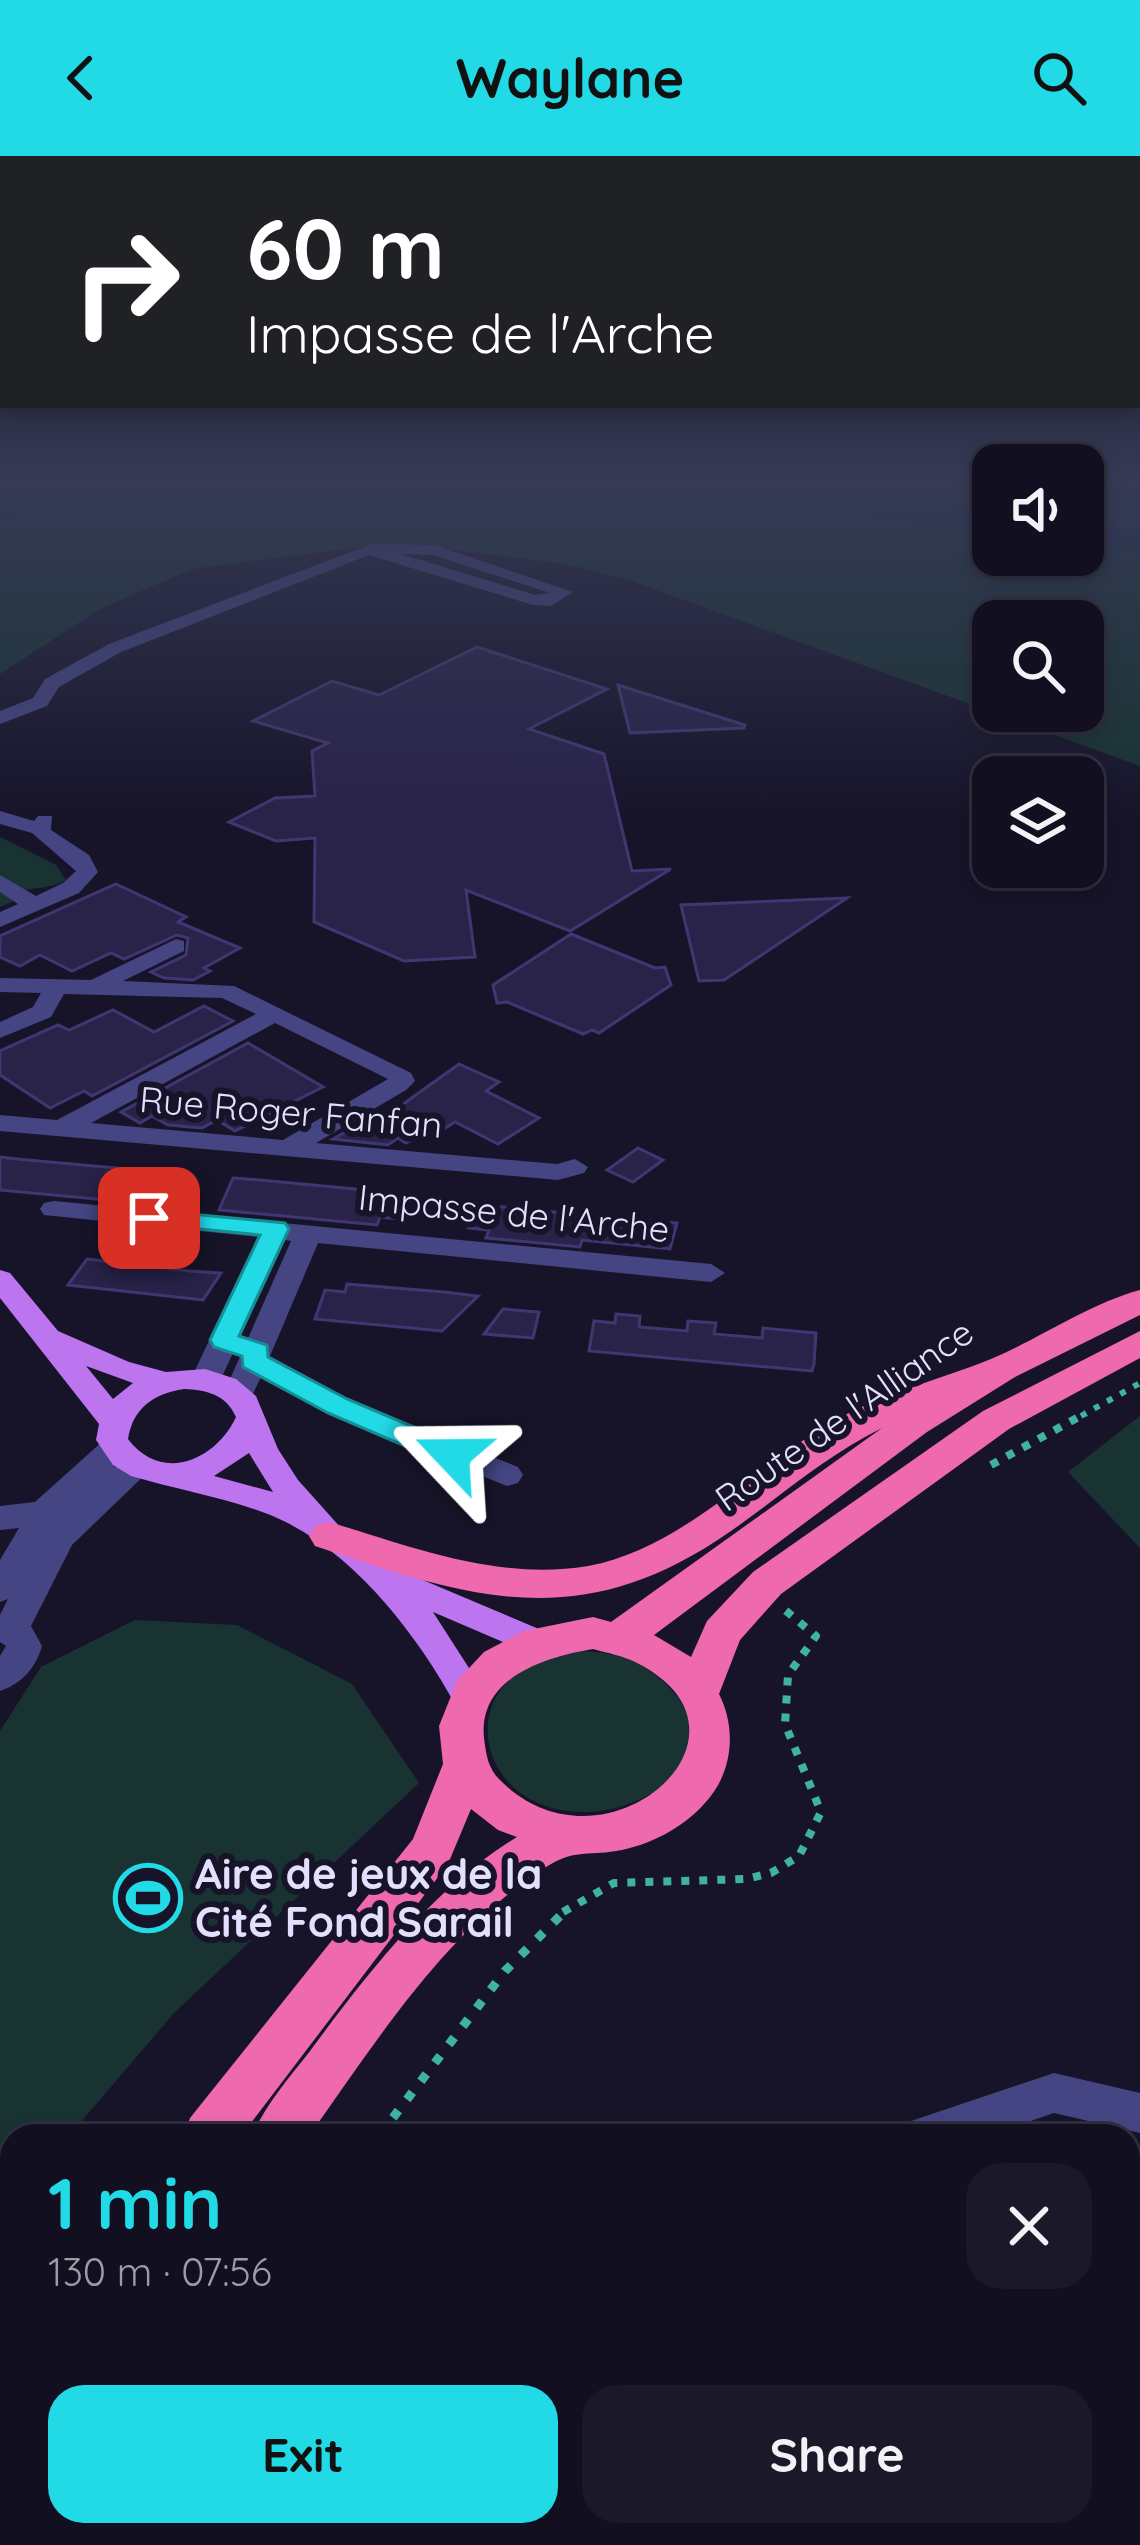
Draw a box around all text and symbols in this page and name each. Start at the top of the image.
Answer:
text: Waylane [456,44,684,112]
icon: back [48,45,114,111]
icon: search [1026,45,1092,111]
text: 60 m [246,195,445,300]
icon: right [48,204,204,360]
text: Impasse de l'Arche [246,299,715,367]
map controls [972,444,1104,888]
button: sound [972,444,1104,576]
button: search [972,600,1104,732]
button: layers [972,756,1104,888]
street label: Rue Roger Fanfan [138,1076,444,1147]
pin [98,1167,200,1269]
street label: Impasse de l'Arche [356,1174,672,1251]
icon: arrive [116,1185,182,1251]
street label: Route de l'Alliance [706,1309,981,1520]
position arrow [389,1392,515,1518]
place label: Aire de jeux de la Cité Fond Sarail [195,1847,542,1948]
sports icon: Aire de jeux de la Cité Fond Sarail [113,1863,183,1933]
text: 1 min [48,2157,222,2247]
button: close [966,2163,1092,2289]
text: 130 m · 07:56 [48,2247,272,2296]
button: Exit [48,2385,558,2523]
button: Share [582,2385,1092,2523]

